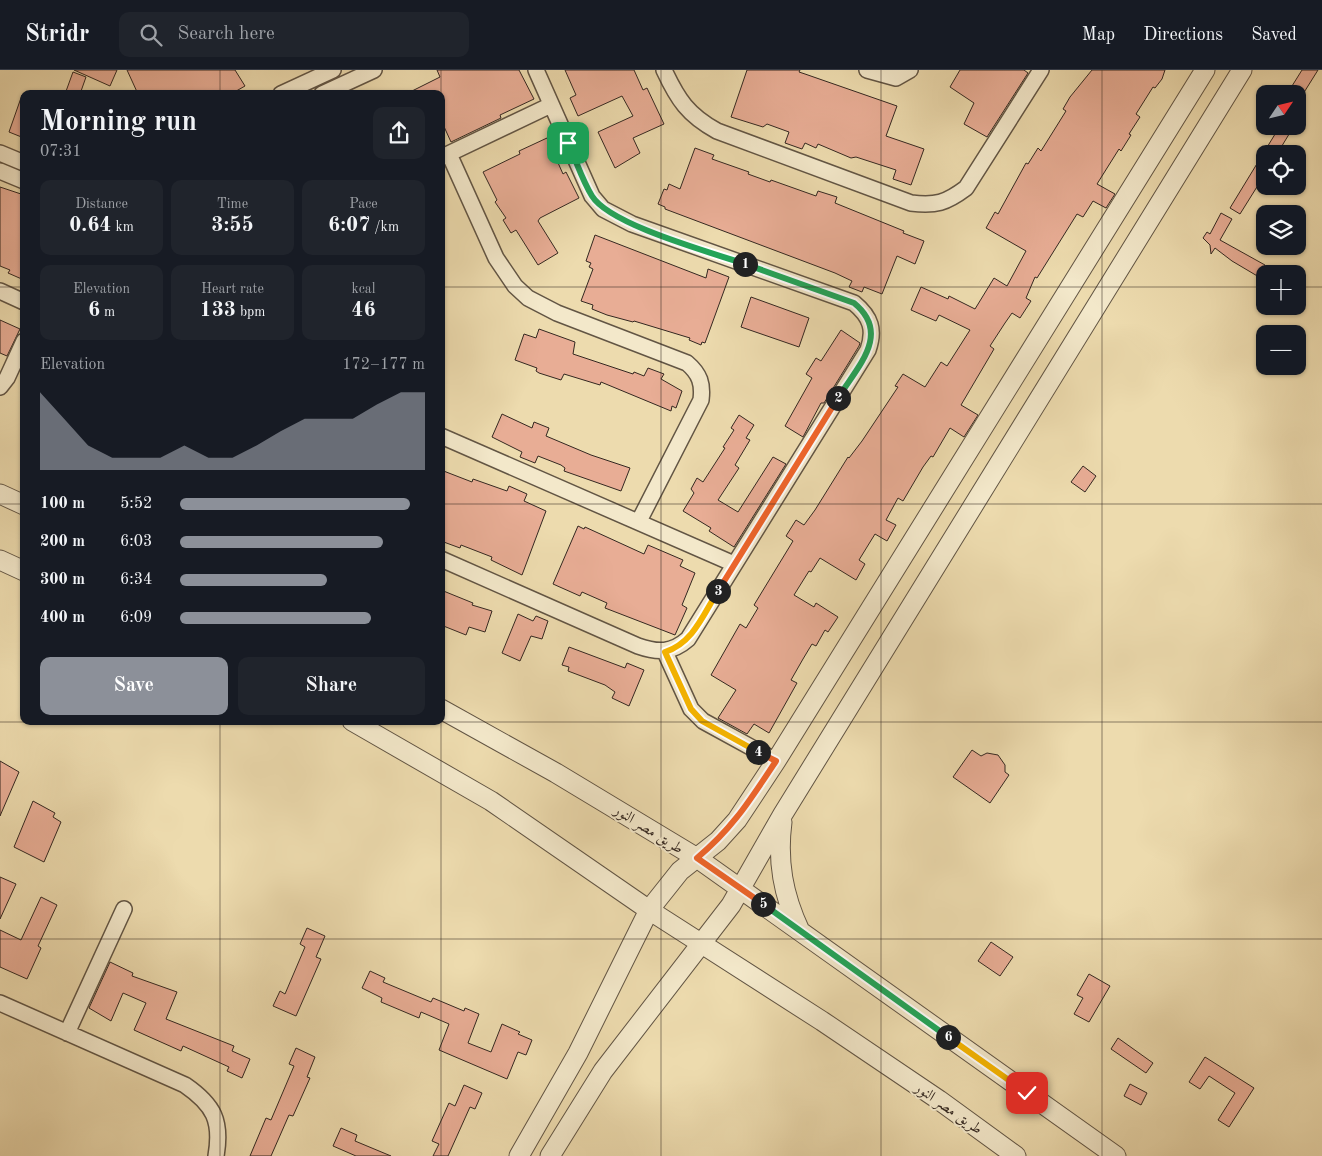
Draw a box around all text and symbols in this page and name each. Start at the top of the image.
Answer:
search box [119,12,469,57]
icon: search [137,21,165,49]
text: Stridr [25,23,89,47]
text: Search here [177,25,275,44]
text: Map [1082,26,1115,44]
text: Directions [1143,26,1223,44]
text: Saved [1251,26,1297,44]
north arrow [1256,85,1306,135]
map controls [1256,85,1306,375]
button: share [373,107,425,159]
text: Morning run [40,109,197,137]
pin [547,122,589,164]
icon: arrive [554,129,582,157]
text: 07:31 [40,144,82,160]
button: locate [1256,145,1306,195]
text: Distance [75,197,128,211]
text: Time [217,197,248,211]
text: Pace [349,197,378,211]
button: layers [1256,205,1306,255]
text: 0.64 [69,215,112,236]
text: 3:55 [211,215,254,236]
text: 6:07 [328,215,370,236]
text: km [112,220,134,234]
text: /km [370,220,399,234]
pin: 1 [732,252,758,276]
text: 1 [741,257,750,271]
button: + [1256,265,1306,315]
text: Elevation [73,282,130,296]
text: Heart rate [201,282,264,296]
text: kcal [351,282,376,296]
text: 6 [88,300,100,321]
text: 133 [199,300,236,321]
text: 46 [351,300,376,321]
text: m [100,305,115,319]
text: bpm [236,305,266,319]
button: − [1256,325,1306,375]
text: Elevation [40,357,105,373]
text: 172–177 m [342,357,425,373]
pin: 2 [826,386,850,410]
text: 2 [834,391,843,405]
text: 100 m [40,496,85,512]
text: 5:52 [120,496,152,512]
text: 200 m [40,534,85,550]
text: 6:03 [120,534,152,550]
text: 300 m [40,572,85,588]
text: 6:34 [120,572,152,588]
pin: 3 [706,578,730,604]
text: 3 [714,584,723,598]
text: 400 m [40,610,85,626]
text: 6:09 [120,610,152,626]
button: Save [40,657,228,715]
button: Share [238,657,425,715]
pin: 4 [746,740,770,764]
text: 4 [754,745,763,759]
street label: طريق مصر النور [609,802,685,858]
pin: 5 [750,892,776,916]
text: 5 [759,897,768,911]
pin: 6 [936,1024,960,1050]
text: 6 [944,1030,953,1044]
pin [1006,1072,1048,1114]
street label: طريق مصر النور [910,1079,985,1139]
icon: check [1013,1079,1041,1107]

